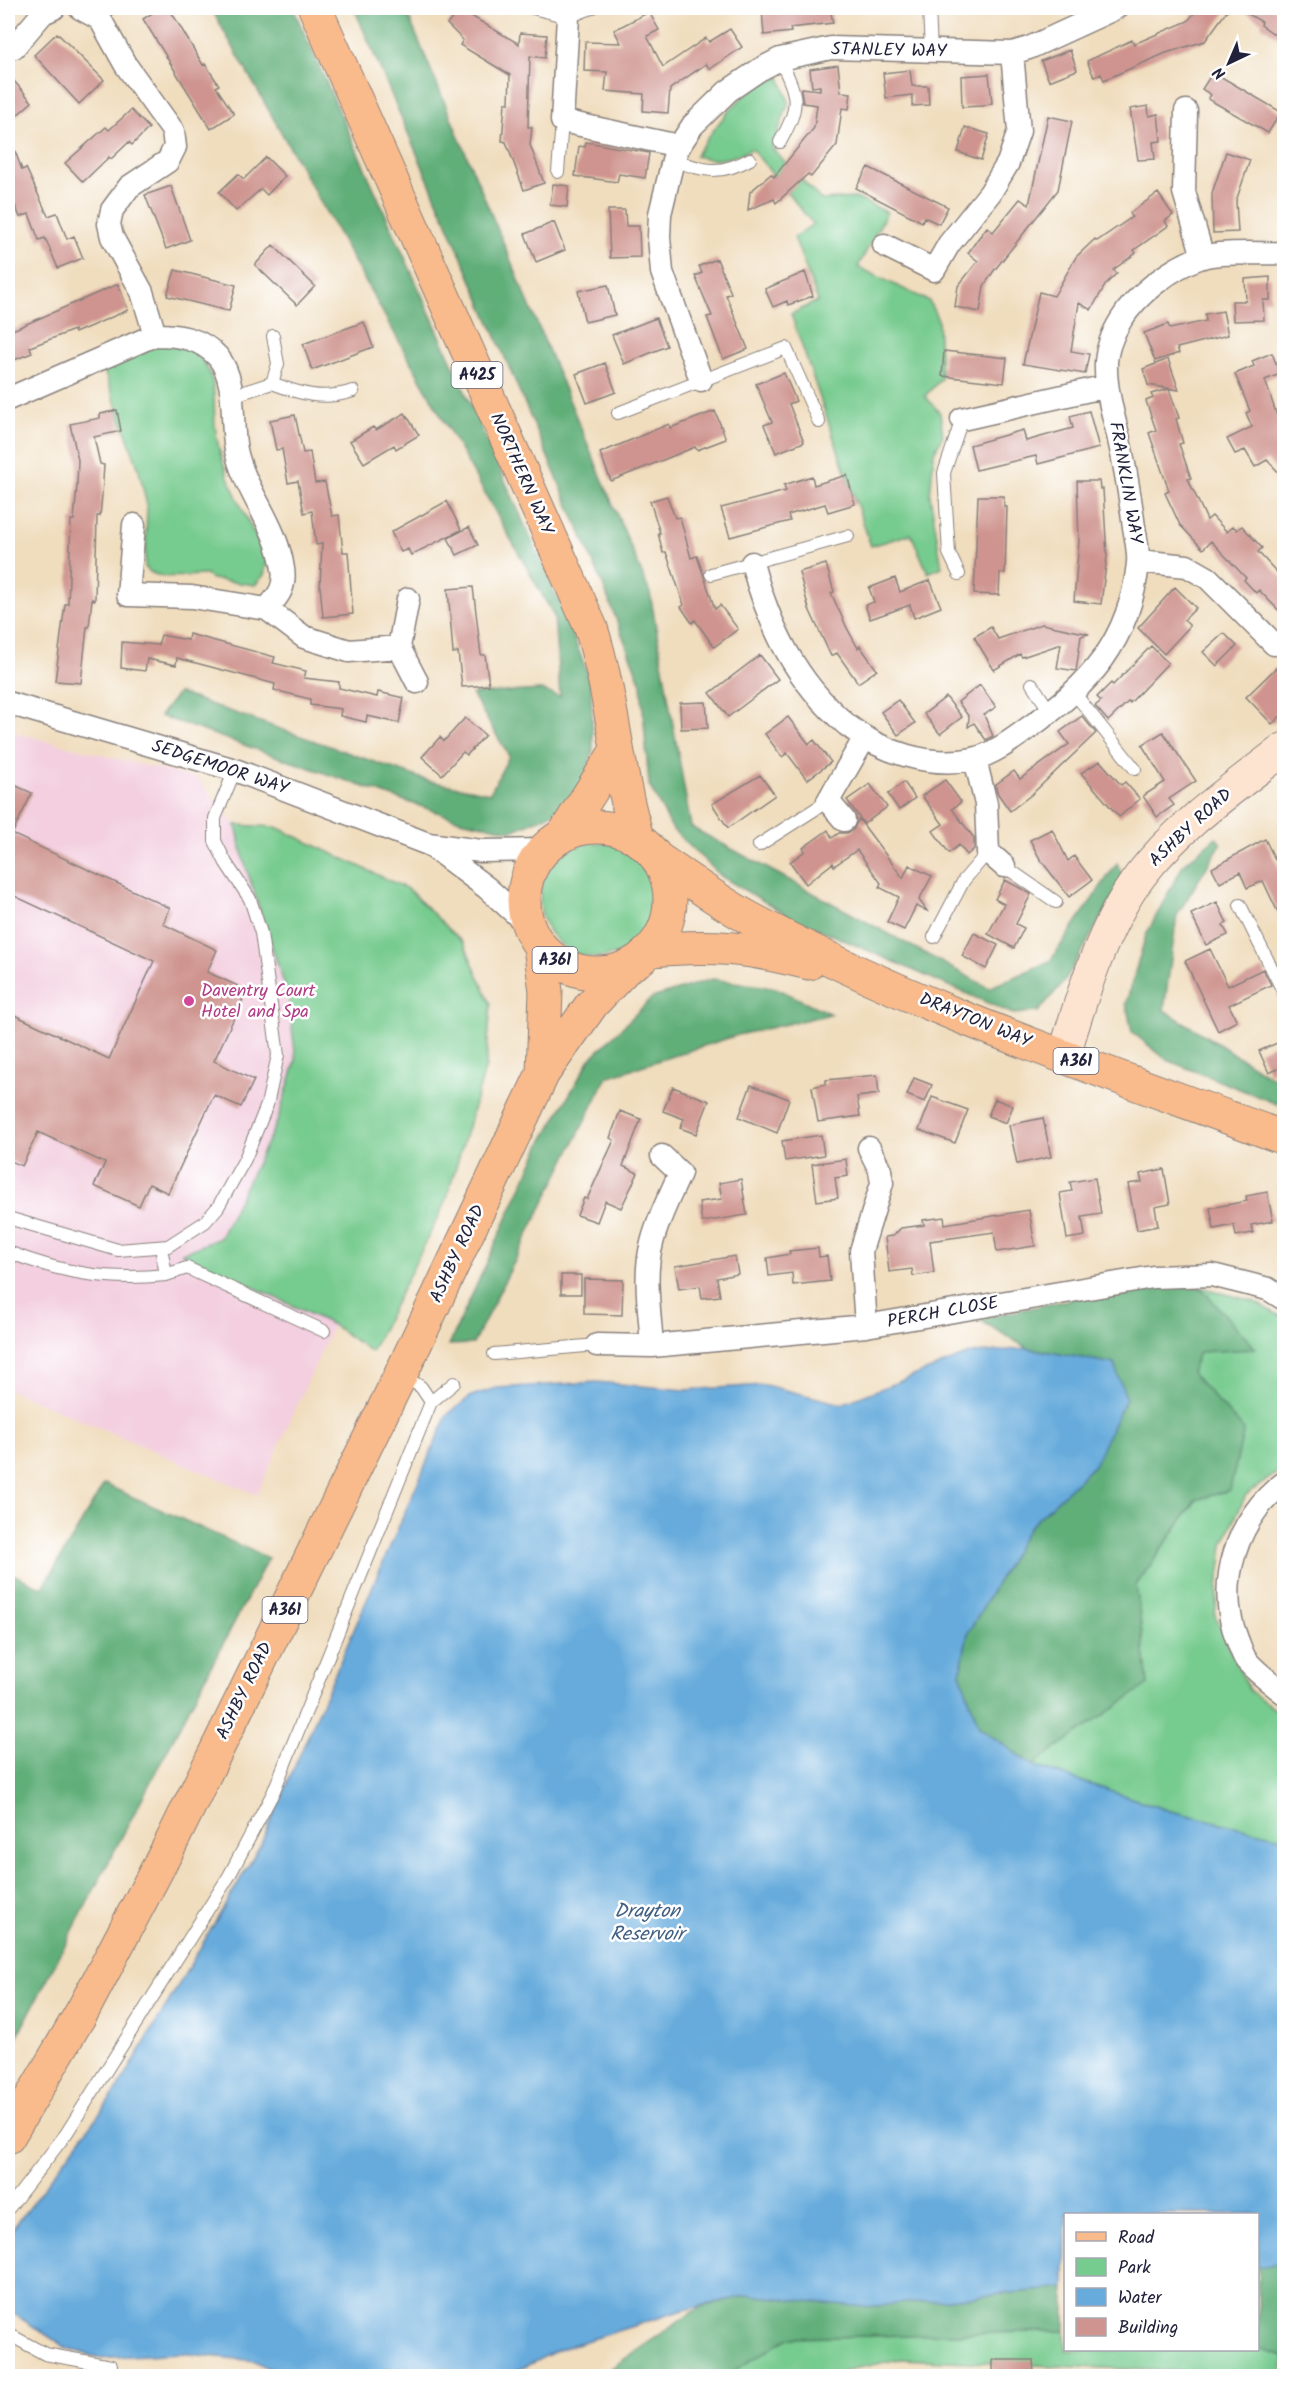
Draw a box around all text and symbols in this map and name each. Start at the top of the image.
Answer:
north arrow [1199,33,1259,93]
street label: STANLEY WAY [831,35,948,67]
text: N [1207,60,1232,85]
road number: A425 [452,362,502,388]
street label: NORTHERN WAY [481,408,561,540]
street label: FRANKLIN WAY [1100,419,1150,547]
street label: SEDGEMOOR WAY [148,732,293,804]
street label: ASHBY ROAD [1142,781,1240,875]
road number: A361 [532,947,578,973]
place label: Daventry Court Hotel and Spa [201,977,316,1027]
street label: DRAYTON WAY [914,985,1036,1057]
marker: Daventry Court Hotel and Spa [182,994,196,1008]
road number: A361 [1054,1048,1098,1074]
street label: ASHBY ROAD [423,1200,494,1308]
street label: PERCH CLOSE [885,1289,1001,1337]
road number: A361 [262,1597,308,1623]
street label: ASHBY ROAD [209,1637,281,1745]
water label: Drayton Reservoir [610,1896,688,1951]
legend [1064,2213,1259,2351]
text: Road [1118,2224,1155,2253]
text: Park [1118,2254,1151,2283]
text: Water [1118,2284,1163,2313]
text: Building [1118,2314,1178,2343]

